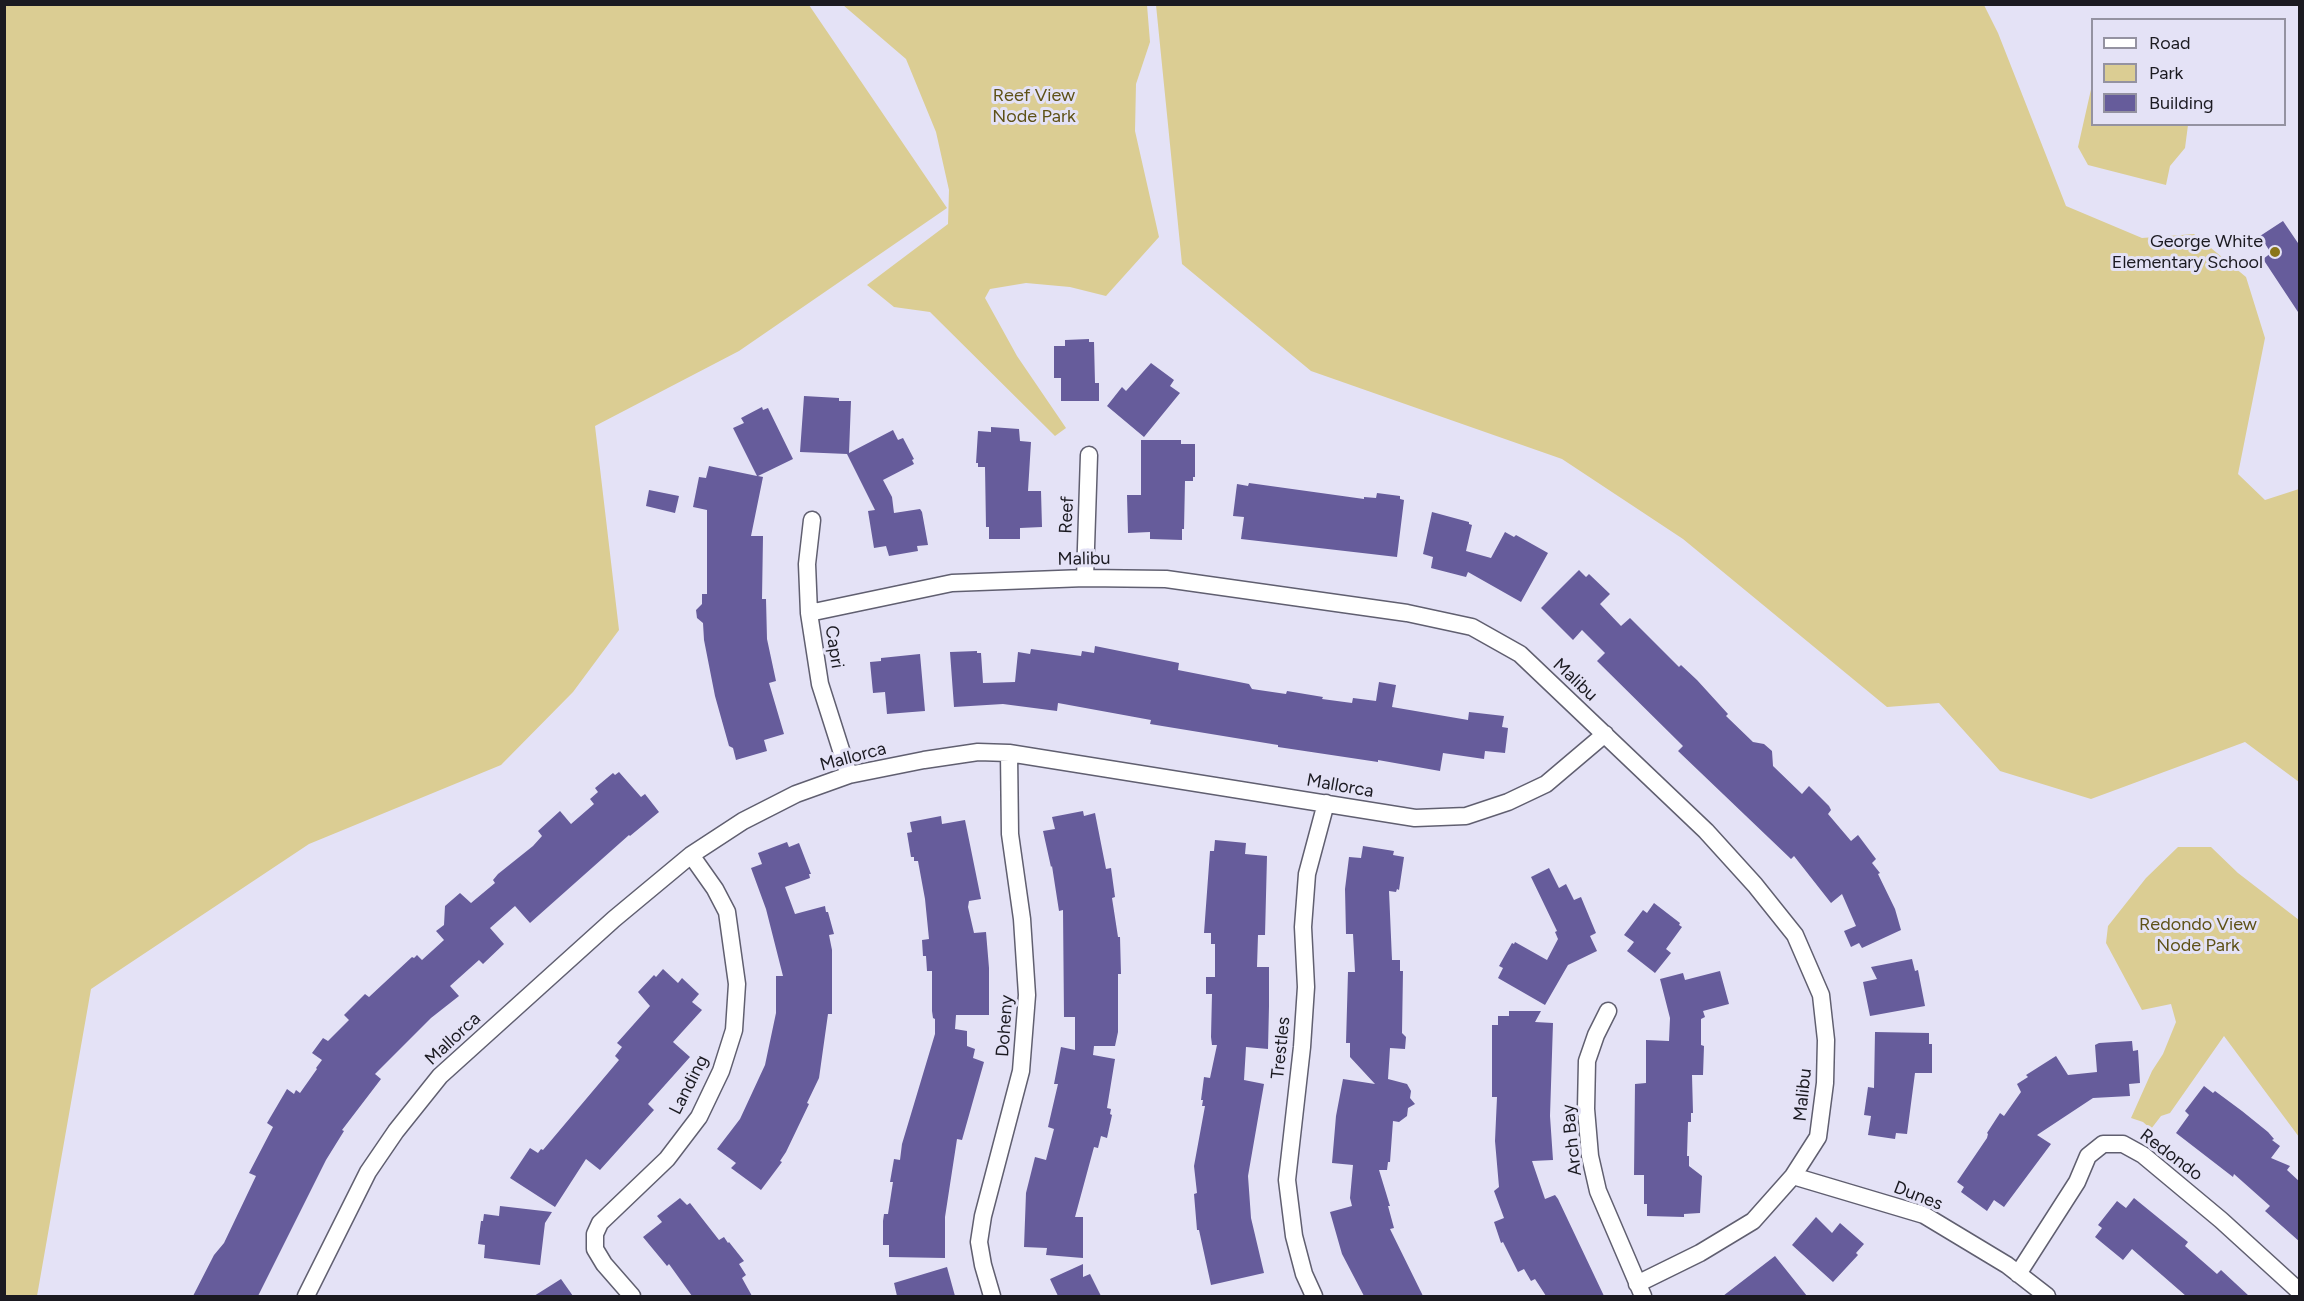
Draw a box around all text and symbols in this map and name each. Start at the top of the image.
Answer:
legend [2091,18,2286,126]
text: Road [2149,32,2190,54]
text: Park [2149,62,2183,84]
park label: Reef View Node Park [992,85,1076,128]
text: Building [2149,92,2214,114]
place label: George White Elementary School [2112,231,2263,274]
marker: George White Elementary School [2268,245,2282,259]
street label: Reef [1055,496,1079,534]
street label: Malibu [1057,548,1111,570]
street label: Capri [820,624,848,670]
street label: Malibu [1548,654,1602,706]
street label: Mallorca [817,738,889,776]
street label: Mallorca [1305,769,1375,803]
park label: Redondo View Node Park [2139,914,2257,956]
street label: Doheny [992,994,1018,1058]
street label: Mallorca [421,1008,485,1070]
street label: Trestles [1267,1016,1295,1080]
street label: Landing [665,1052,713,1118]
street label: Malibu [1789,1067,1817,1123]
street label: Arch Bay [1557,1103,1587,1177]
street label: Redondo [2135,1124,2207,1186]
street label: Dunes [1890,1177,1946,1215]

